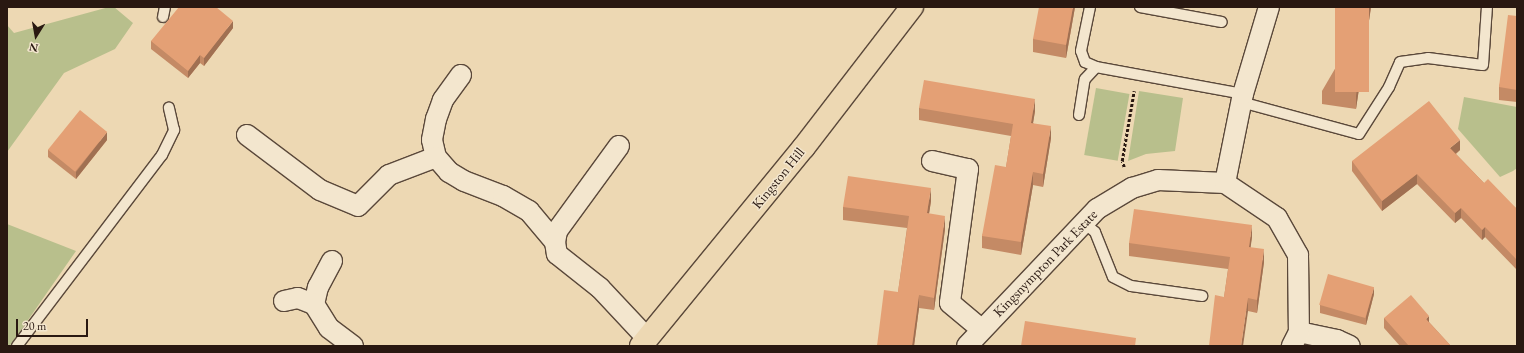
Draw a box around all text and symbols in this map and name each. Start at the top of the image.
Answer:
north arrow [16,16,56,56]
text: N [28,40,39,56]
street label: Kingston Hill [748,144,808,212]
street label: Kingsnympton Park Estate [989,206,1101,320]
scale bar [18,311,90,337]
text: 20 m [23,318,46,334]

